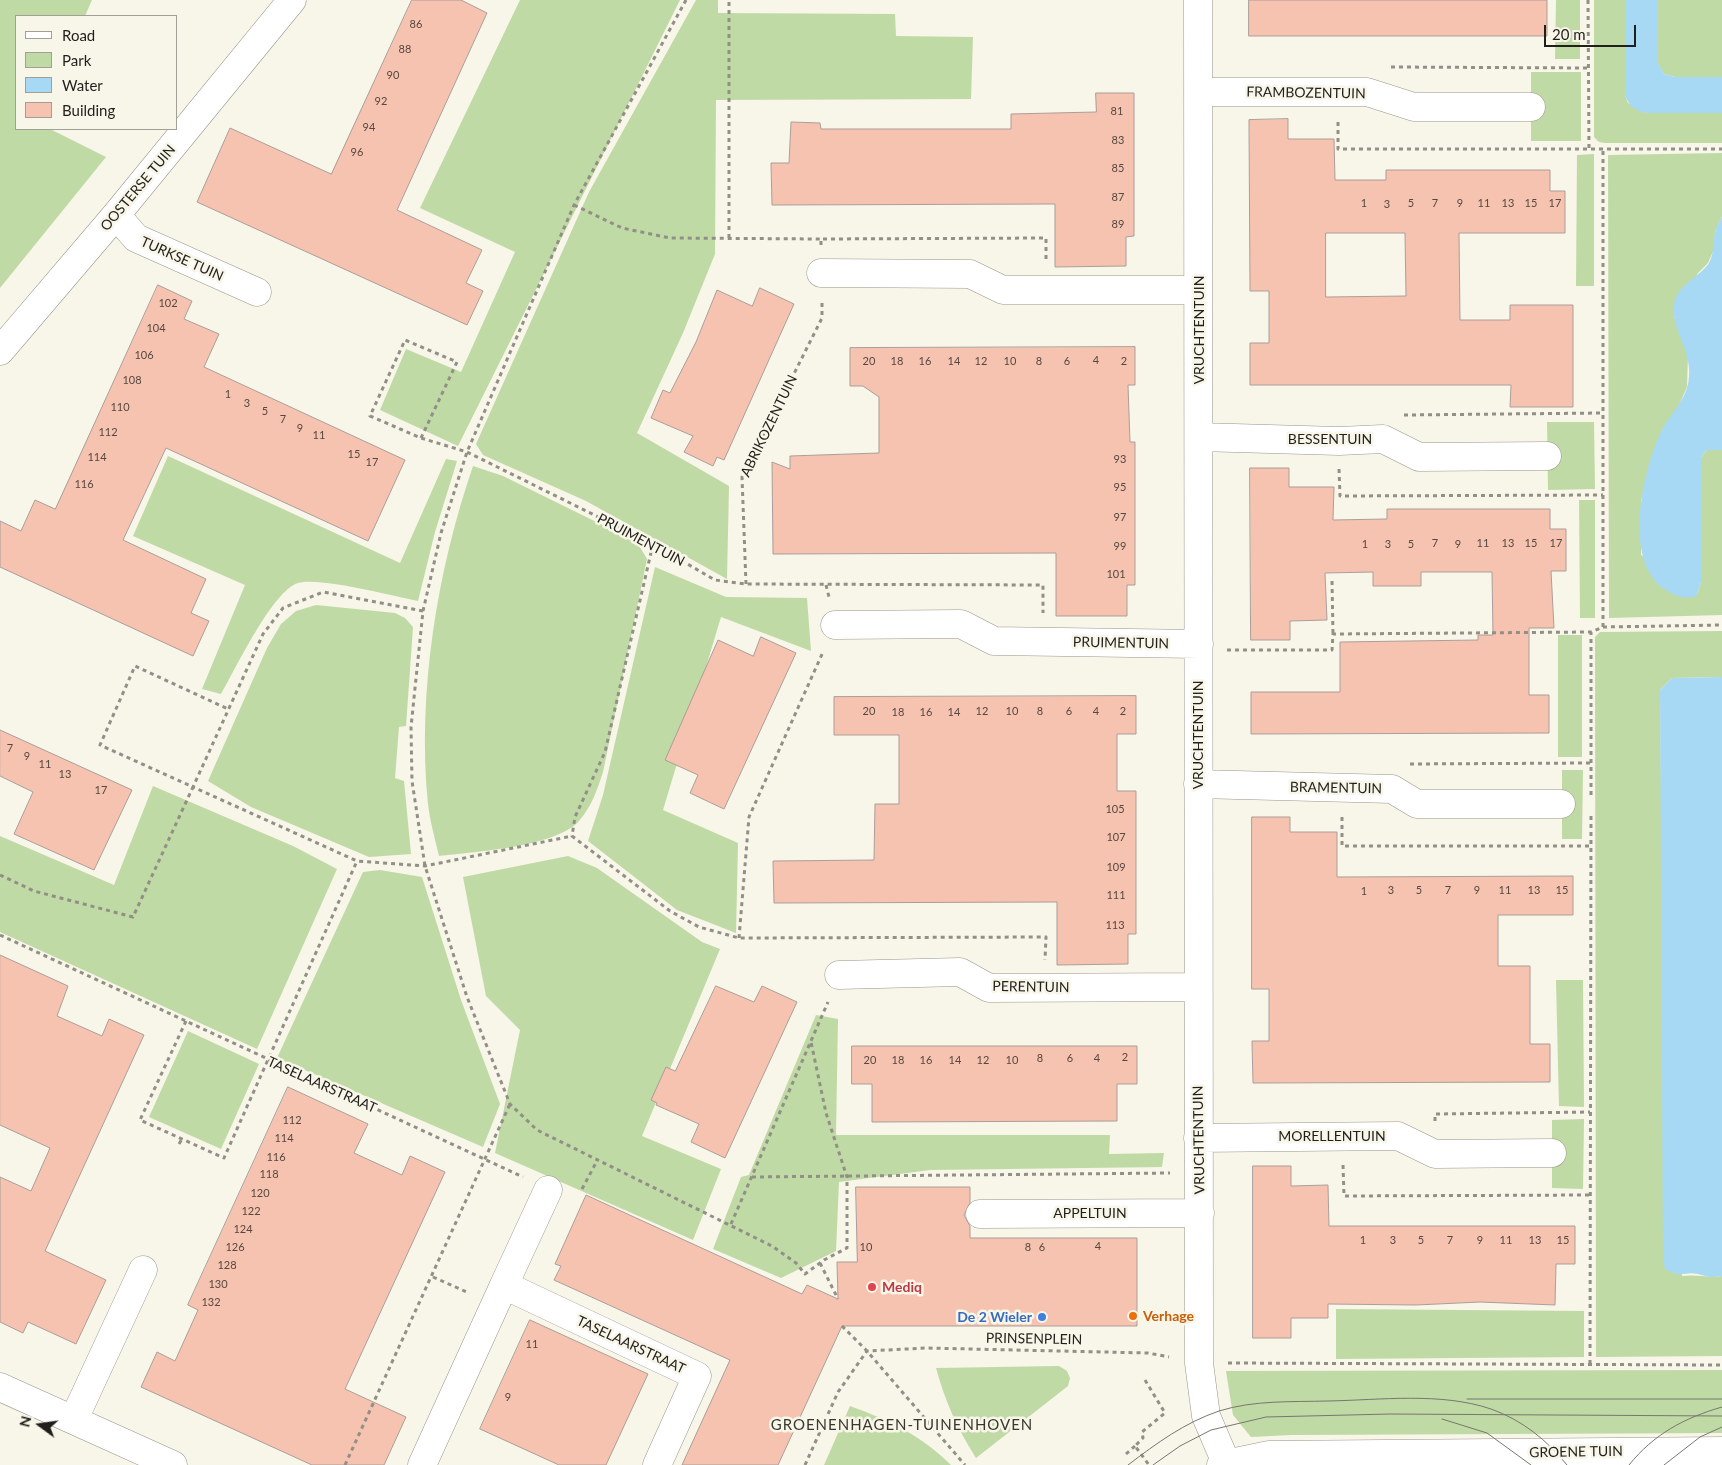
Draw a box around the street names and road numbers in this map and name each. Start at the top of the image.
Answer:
street label: FRAMBOZENTUIN [1246,84,1366,102]
street label: OOSTERSE TUIN [97,141,179,235]
street label: TURKSE TUIN [138,233,226,285]
street label: VRUCHTENTUIN [1191,276,1207,384]
street label: ABRIKOZENTUIN [737,372,801,480]
street label: BESSENTUIN [1288,431,1372,447]
street label: PRUIMENTUIN [595,510,687,570]
street label: PRUIMENTUIN [1073,634,1169,652]
street label: VRUCHTENTUIN [1190,681,1206,789]
street label: BRAMENTUIN [1290,779,1382,797]
street label: PERENTUIN [992,978,1070,996]
street label: TASELAARSTRAAT [265,1053,379,1117]
street label: VRUCHTENTUIN [1190,1085,1208,1195]
street label: MORELLENTUIN [1278,1128,1386,1144]
street label: APPELTUIN [1053,1205,1127,1221]
street label: TASELAARSTRAAT [574,1312,688,1378]
street label: PRINSENPLEIN [986,1330,1082,1348]
street label: GROENE TUIN [1529,1443,1623,1461]

